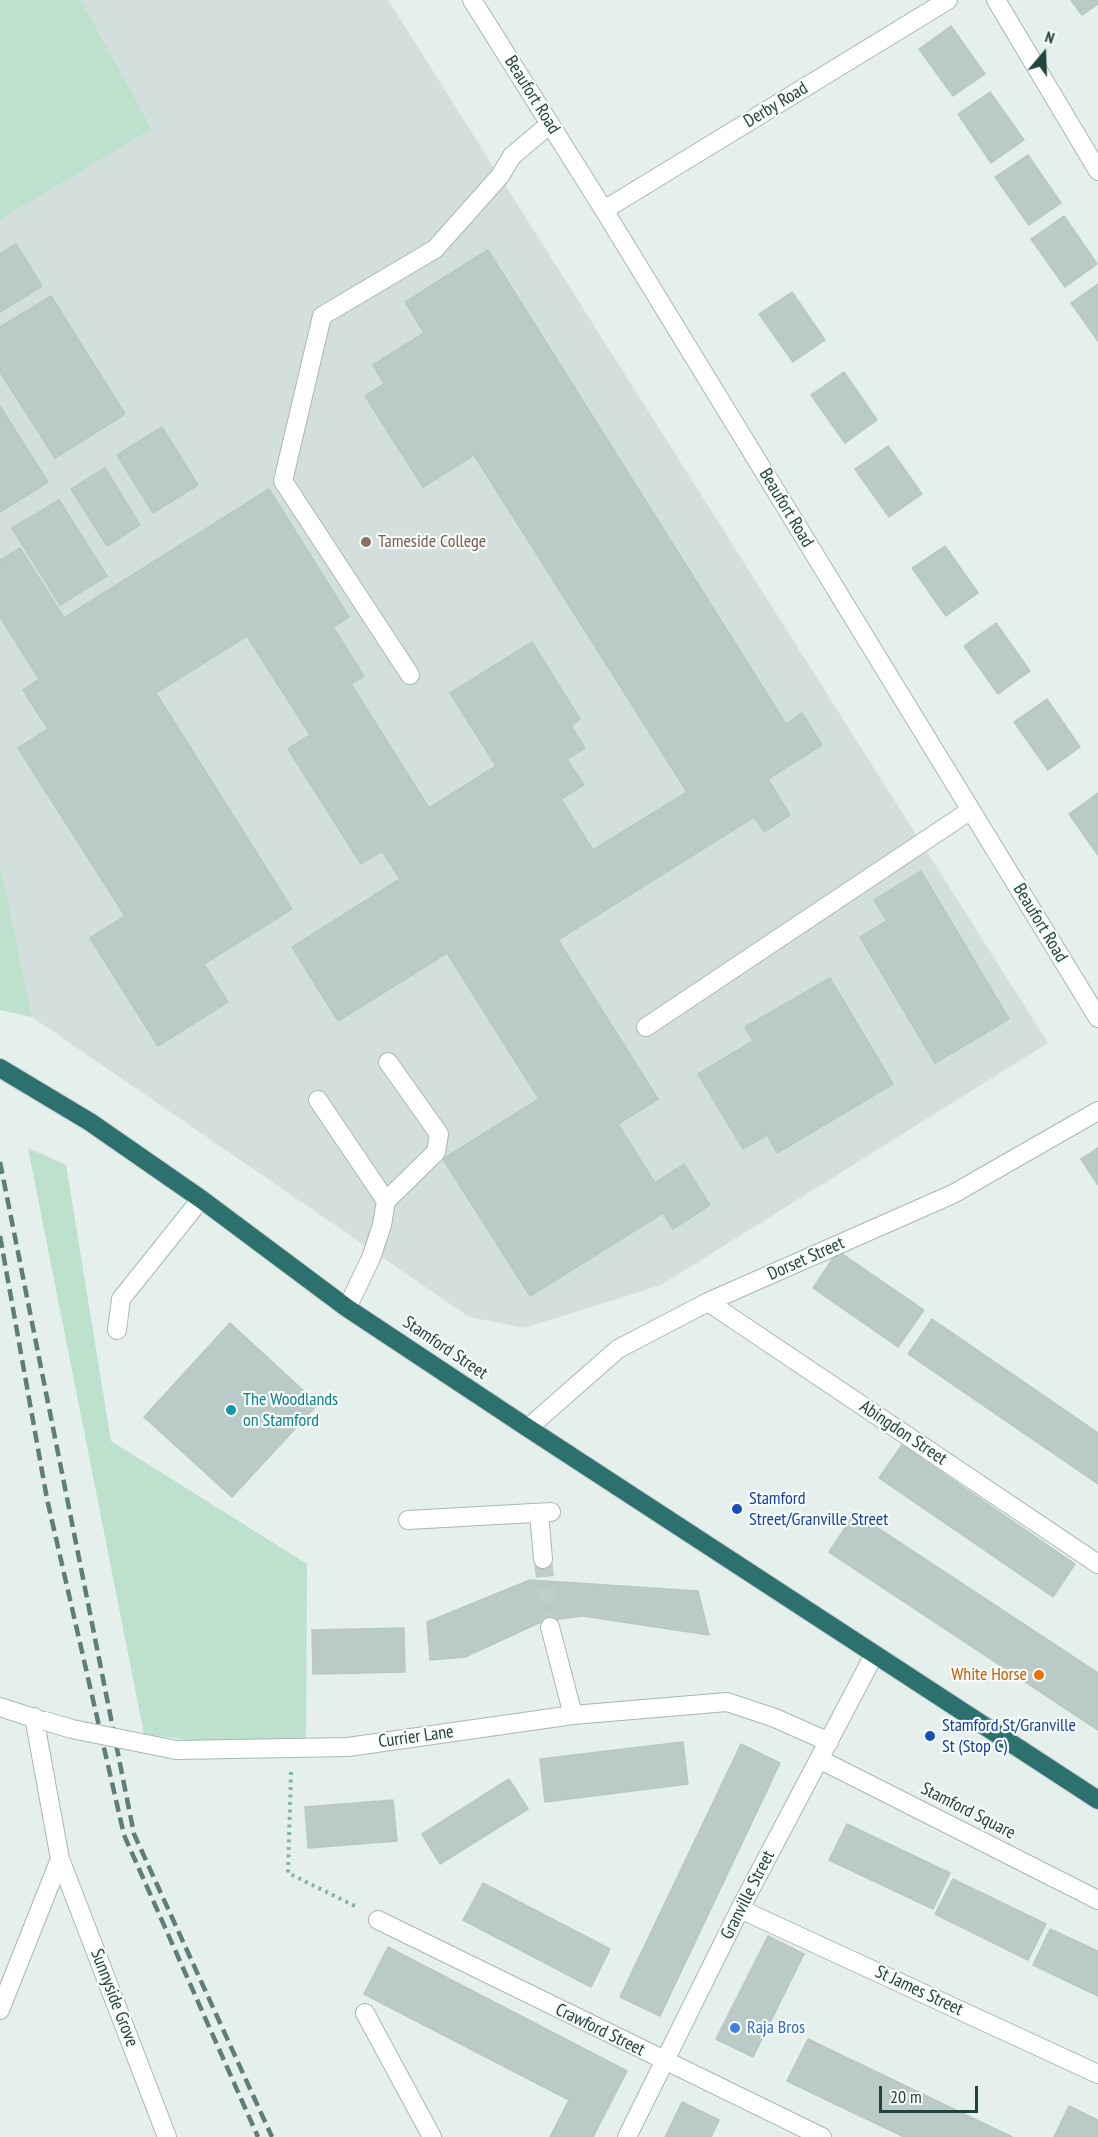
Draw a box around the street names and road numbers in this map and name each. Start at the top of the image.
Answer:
street label: Beaufort Road [500,52,564,138]
street label: Derby Road [740,78,812,132]
street label: Beaufort Road [754,465,818,551]
street label: Beaufort Road [1008,880,1072,966]
street label: Dorset Street [764,1233,848,1285]
street label: Stamford Street [398,1312,492,1384]
street label: Abingdon Street [855,1396,951,1470]
street label: Currier Lane [377,1721,455,1753]
street label: Stamford Square [917,1778,1019,1844]
street label: Granville Street [716,1847,780,1943]
street label: Sunnyside Grove [85,1946,143,2050]
street label: St James Street [872,1961,966,2021]
street label: Crawford Street [552,1999,648,2061]

